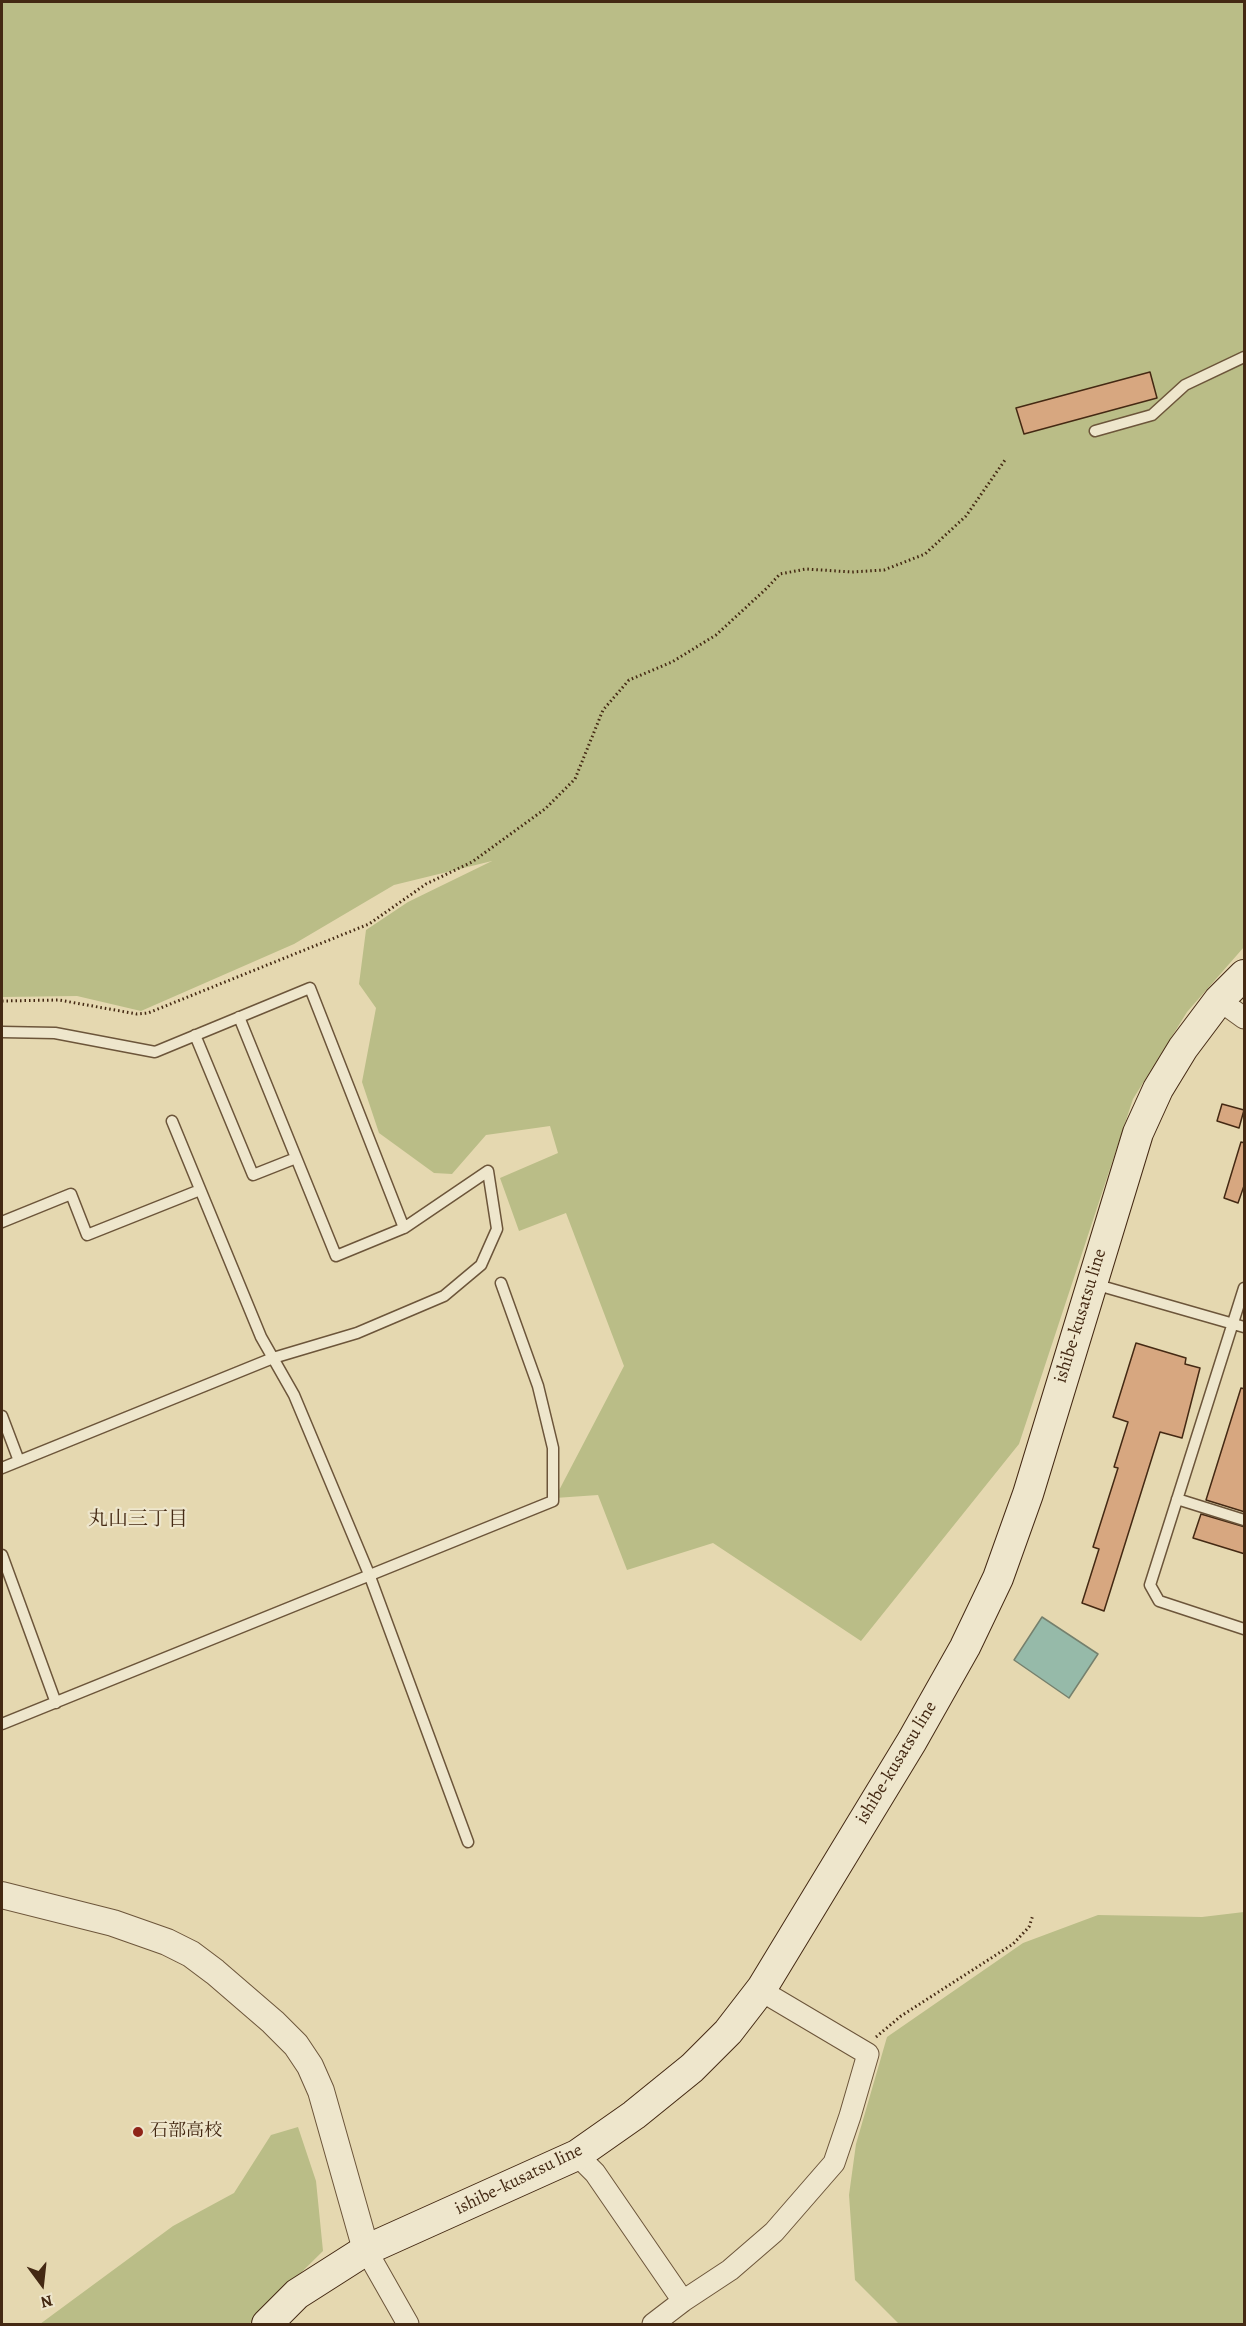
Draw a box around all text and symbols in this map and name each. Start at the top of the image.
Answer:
street label: ishibe-kusatsu line [1050,1246,1112,1386]
district label: 丸山三丁目 [88,1508,188,1532]
street label: ishibe-kusatsu line [852,1698,942,1828]
place label: 石部高校 [150,2121,222,2143]
marker: 石部高校 [131,2125,145,2139]
street label: ishibe-kusatsu line [452,2140,586,2220]
north arrow [12,2254,72,2314]
text: N [38,2289,55,2314]

